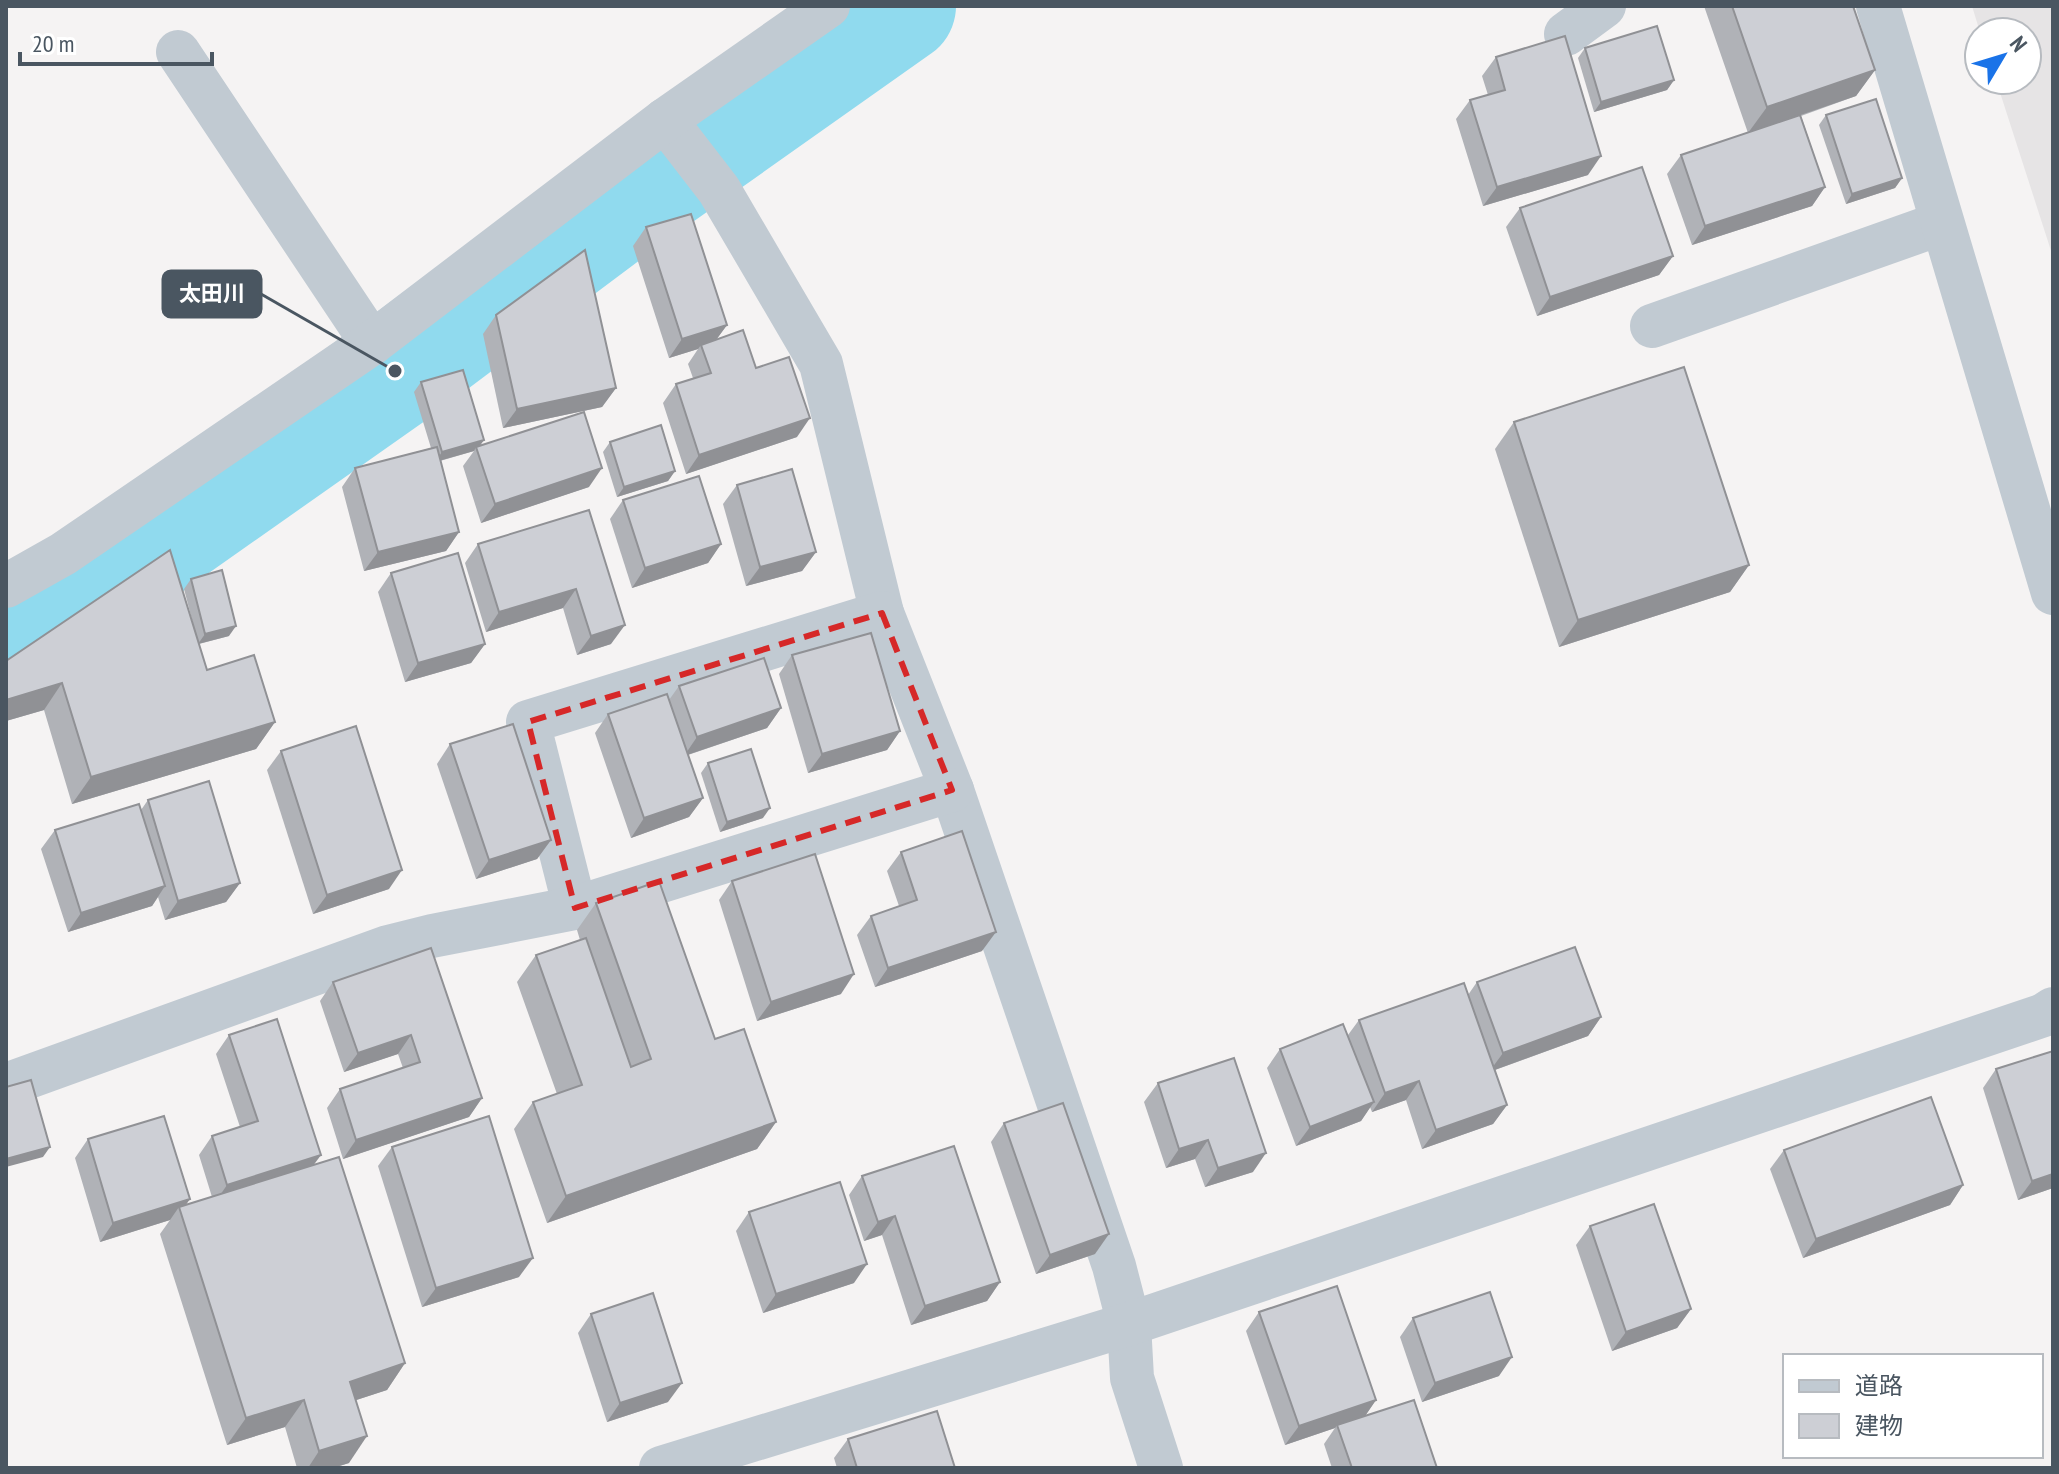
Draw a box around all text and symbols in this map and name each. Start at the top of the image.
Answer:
scale bar [20,16,212,66]
north arrow [1963,16,2043,96]
text: 20 m [32,28,74,59]
text: N [2004,30,2033,57]
callout: 太田川 [163,271,261,317]
text: 太田川 [179,279,245,307]
legend [1783,1354,2043,1458]
text: 道路 [1855,1370,1903,1401]
text: 建物 [1855,1410,1903,1441]

